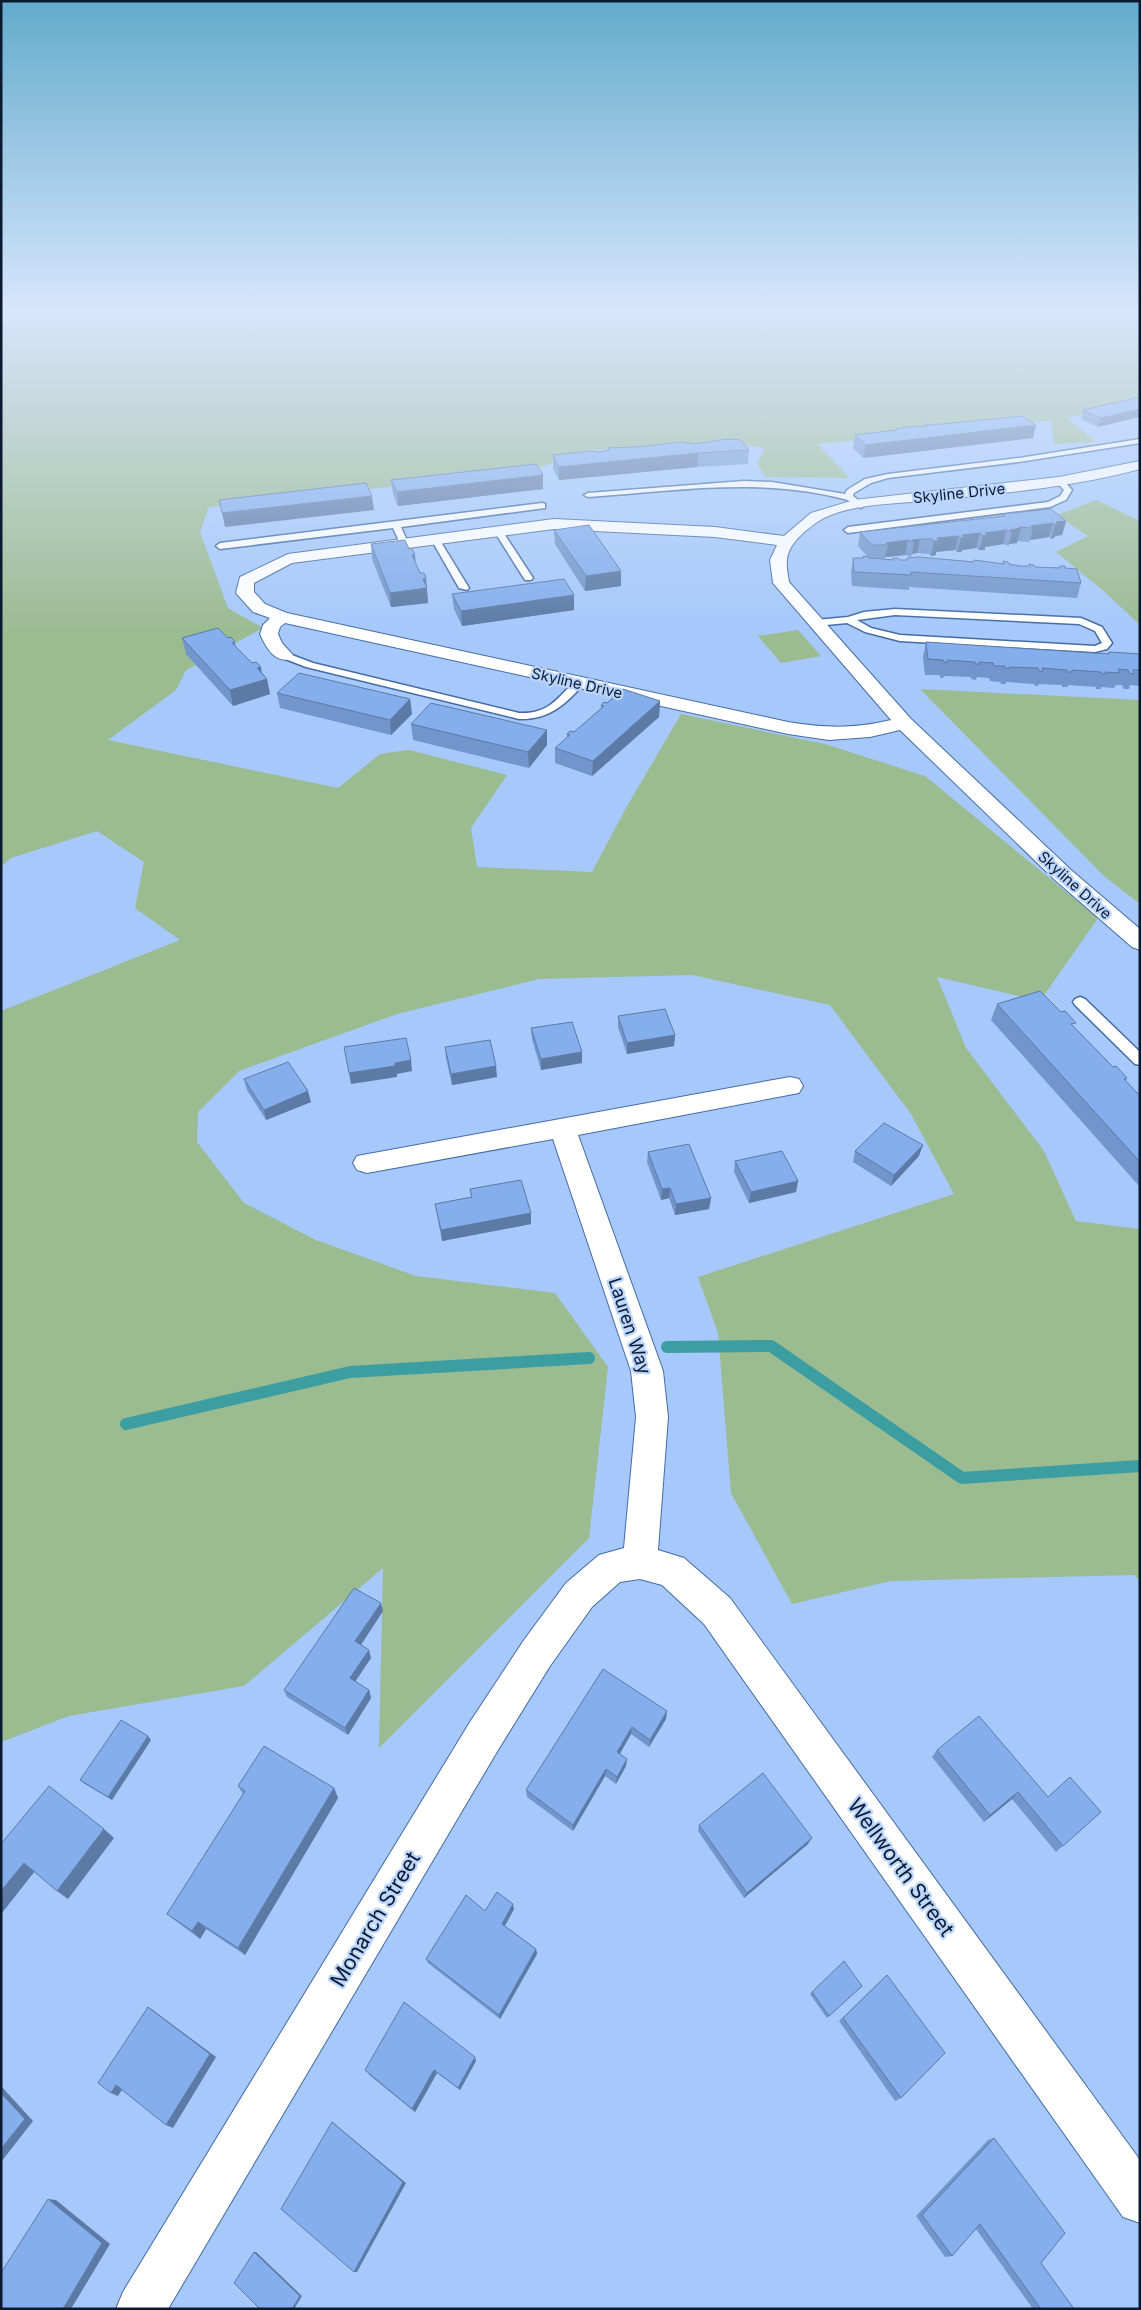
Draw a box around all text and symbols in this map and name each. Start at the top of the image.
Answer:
street label: Skyline Drive [912,479,1006,507]
street label: Skyline Drive [530,663,624,703]
street label: Skyline Drive [1034,847,1116,923]
street label: Lauren Way [605,1275,655,1377]
street label: Wellworth Street [843,1793,959,1941]
street label: Monarch Street [325,1847,425,1991]

